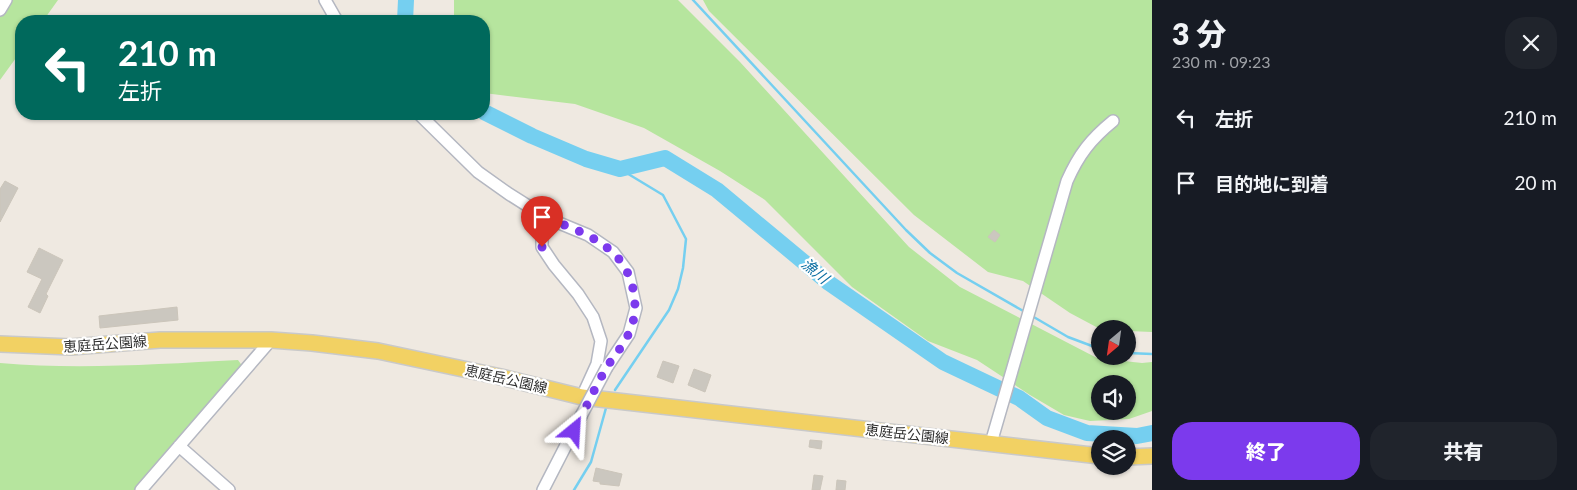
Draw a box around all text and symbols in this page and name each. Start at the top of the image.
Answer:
text: 3 分 [1172,15,1226,51]
button: close [1505,17,1557,69]
text: 210 m [118,31,217,73]
icon: left [35,35,100,100]
text: 230 m · 09:23 [1172,52,1271,71]
text: 左折 [118,77,162,104]
icon: left [1172,104,1200,132]
text: 210 m [1503,106,1557,129]
text: 左折 [1215,107,1253,130]
icon: arrive [1172,169,1200,197]
text: 20 m [1514,171,1557,194]
text: 目的地に到着 [1215,172,1329,195]
pin [521,196,563,247]
icon: arrive [528,203,556,231]
water label: 漁川 [798,254,834,288]
north arrow [1091,320,1136,365]
map controls [1091,320,1136,475]
street label: 恵庭岳公園線 [62,332,147,355]
street label: 恵庭岳公園線 [463,361,549,396]
button: sound [1091,375,1136,420]
position arrow [547,404,599,456]
street label: 恵庭岳公園線 [864,421,950,446]
button: 終了 [1172,422,1360,480]
button: 共有 [1370,422,1557,480]
button: layers [1091,430,1136,475]

